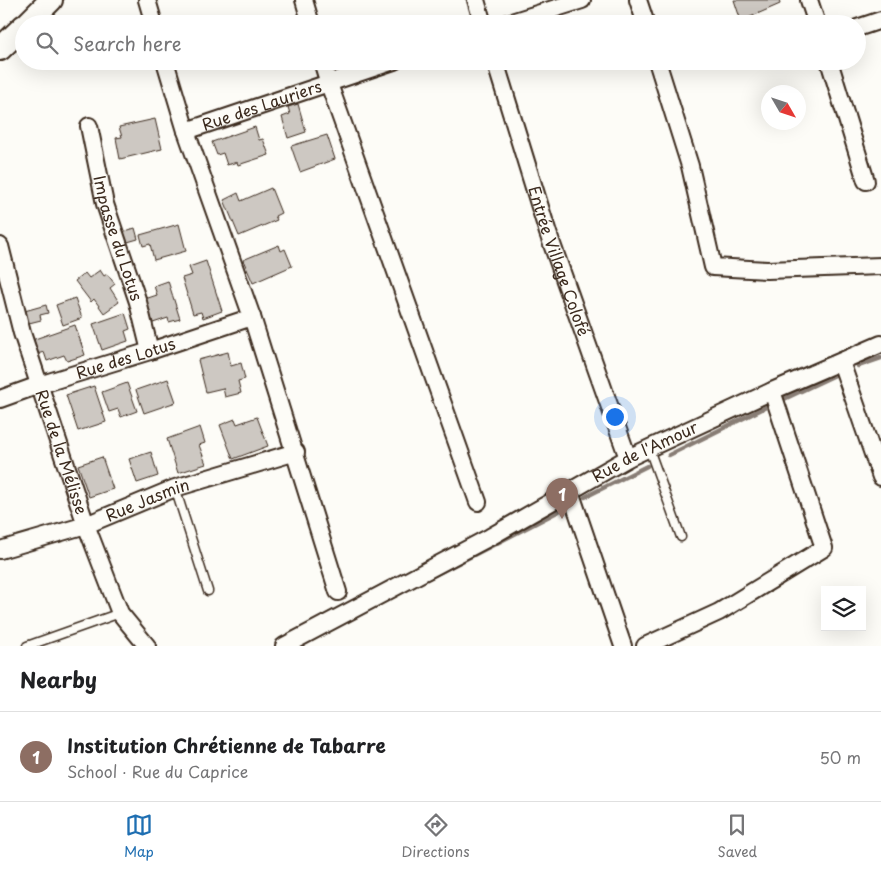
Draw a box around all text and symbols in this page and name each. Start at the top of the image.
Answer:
search box [15,15,866,70]
icon: search [33,29,61,57]
text: Search here [73,29,182,57]
street label: Rue des Lauriers [198,73,325,136]
north arrow [761,85,806,130]
street label: Impasse du Lotus [88,173,150,304]
street label: Entrée Village Colofé [523,183,597,339]
street label: Rue des Lotus [73,330,178,384]
street label: Rue de la Mélisse [31,386,95,517]
your location [602,404,628,430]
street label: Rue de l'Amour [587,414,702,487]
street label: Rue Jasmin [101,471,192,527]
pin: 1 [546,478,578,519]
map controls [821,586,866,631]
button: layers [821,586,866,631]
text: Nearby [20,663,97,695]
text: Institution Chrétienne de Tabarre [67,731,386,759]
text: 1 [32,745,40,769]
text: 50 m [820,745,861,769]
text: School · Rue du Caprice [67,759,248,783]
tab: Map [124,811,154,862]
tab: Directions [402,811,470,862]
tab: Saved [717,811,757,862]

